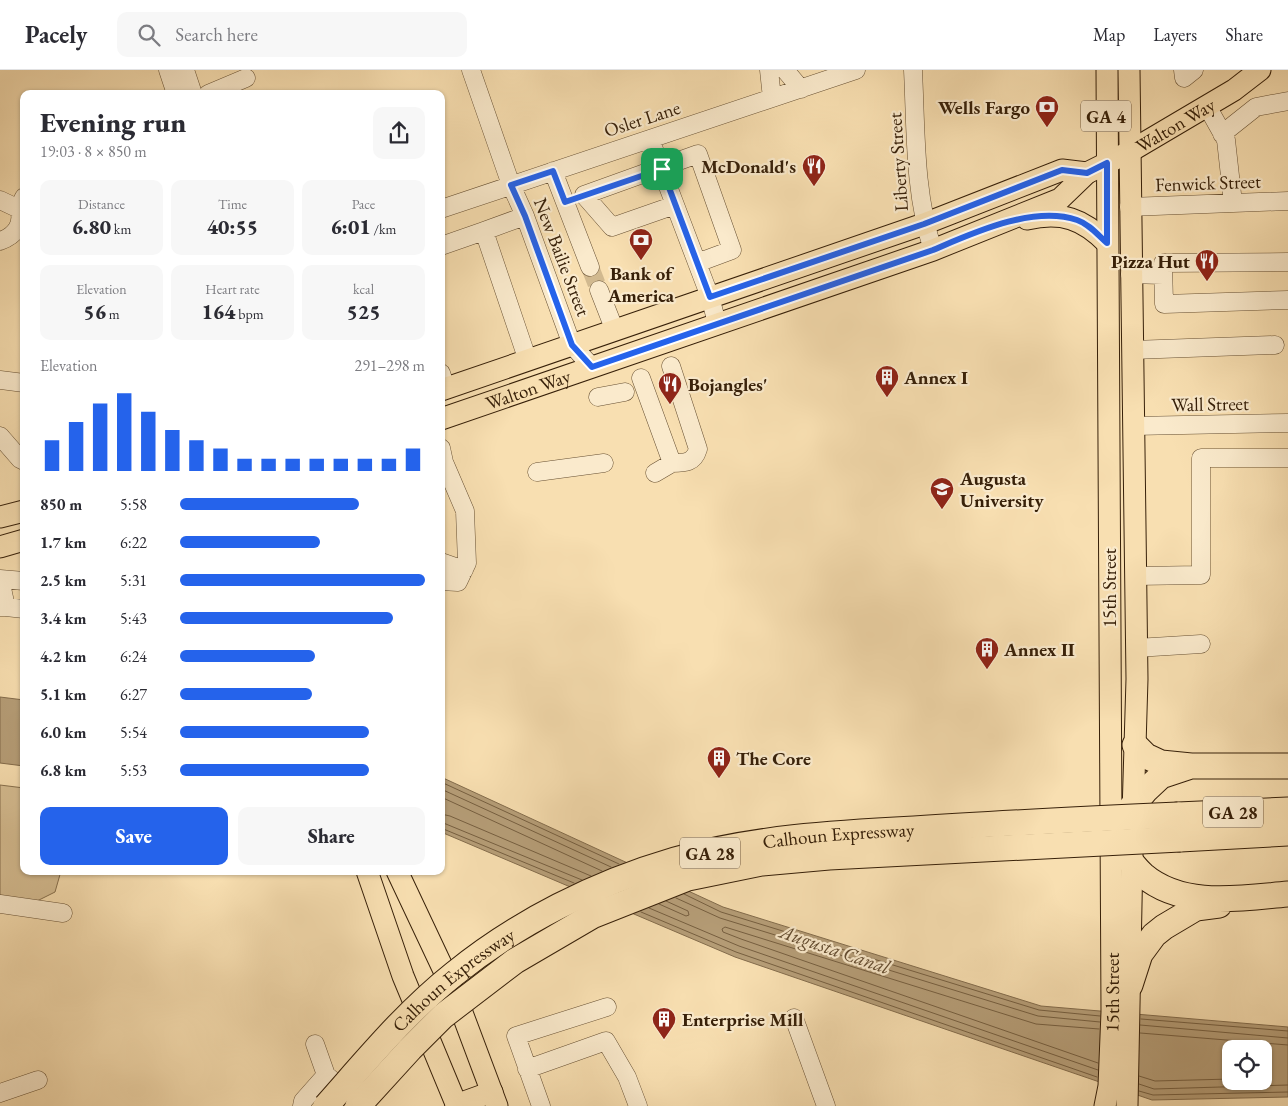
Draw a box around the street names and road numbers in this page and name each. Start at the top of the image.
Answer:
street label: Walton Way [1131,91,1220,158]
street label: Osler Lane [601,95,683,143]
road number: GA 4 [1081,100,1131,131]
street label: Liberty Street [882,112,914,212]
street label: Fenwick Street [1155,169,1261,197]
street label: New Bailie Street [528,194,596,320]
street label: Walton Way [482,363,574,415]
street label: Wall Street [1171,391,1249,417]
street label: 15th Street [1097,548,1122,628]
road number: GA 28 [1203,796,1263,828]
street label: Calhoun Expressway [761,816,915,854]
road number: GA 28 [680,838,740,868]
street label: Calhoun Expressway [386,921,520,1037]
street label: 15th Street [1099,953,1125,1033]

